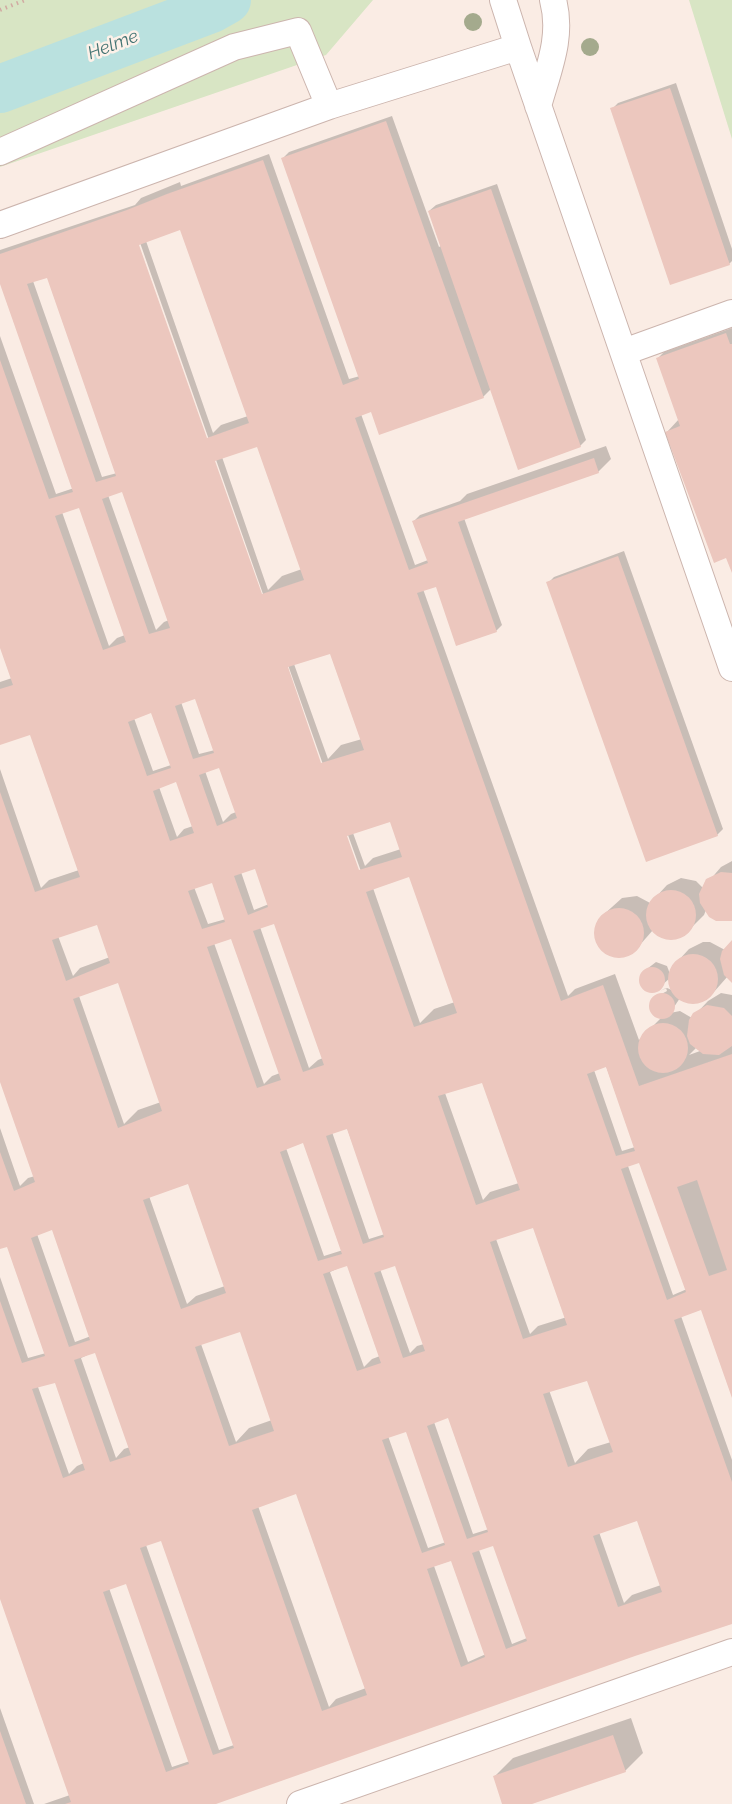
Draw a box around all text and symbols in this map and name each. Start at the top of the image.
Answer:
water label: Helme [85,26,141,64]

